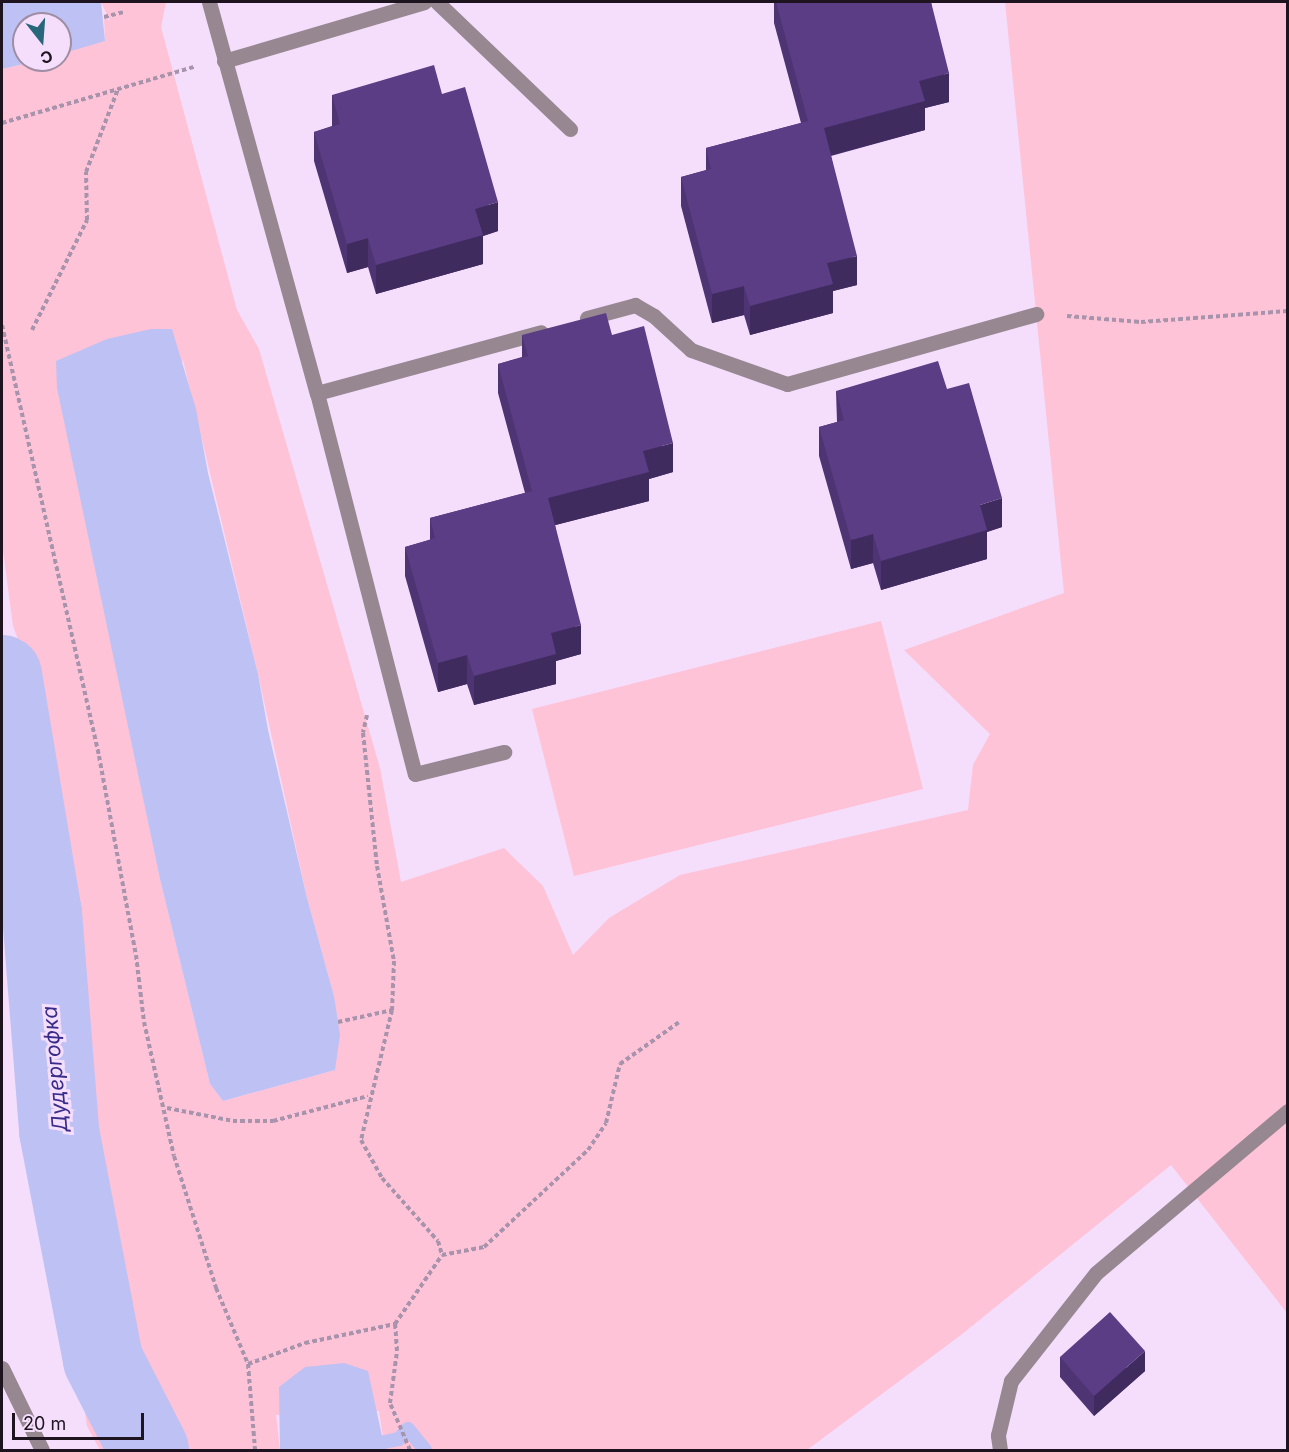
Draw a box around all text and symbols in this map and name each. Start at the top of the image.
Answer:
north arrow [12,12,72,72]
text: С [38,46,55,69]
water label: Дудергофка [37,1005,73,1133]
scale bar [15,1401,147,1439]
text: 20 m [23,1413,66,1434]

